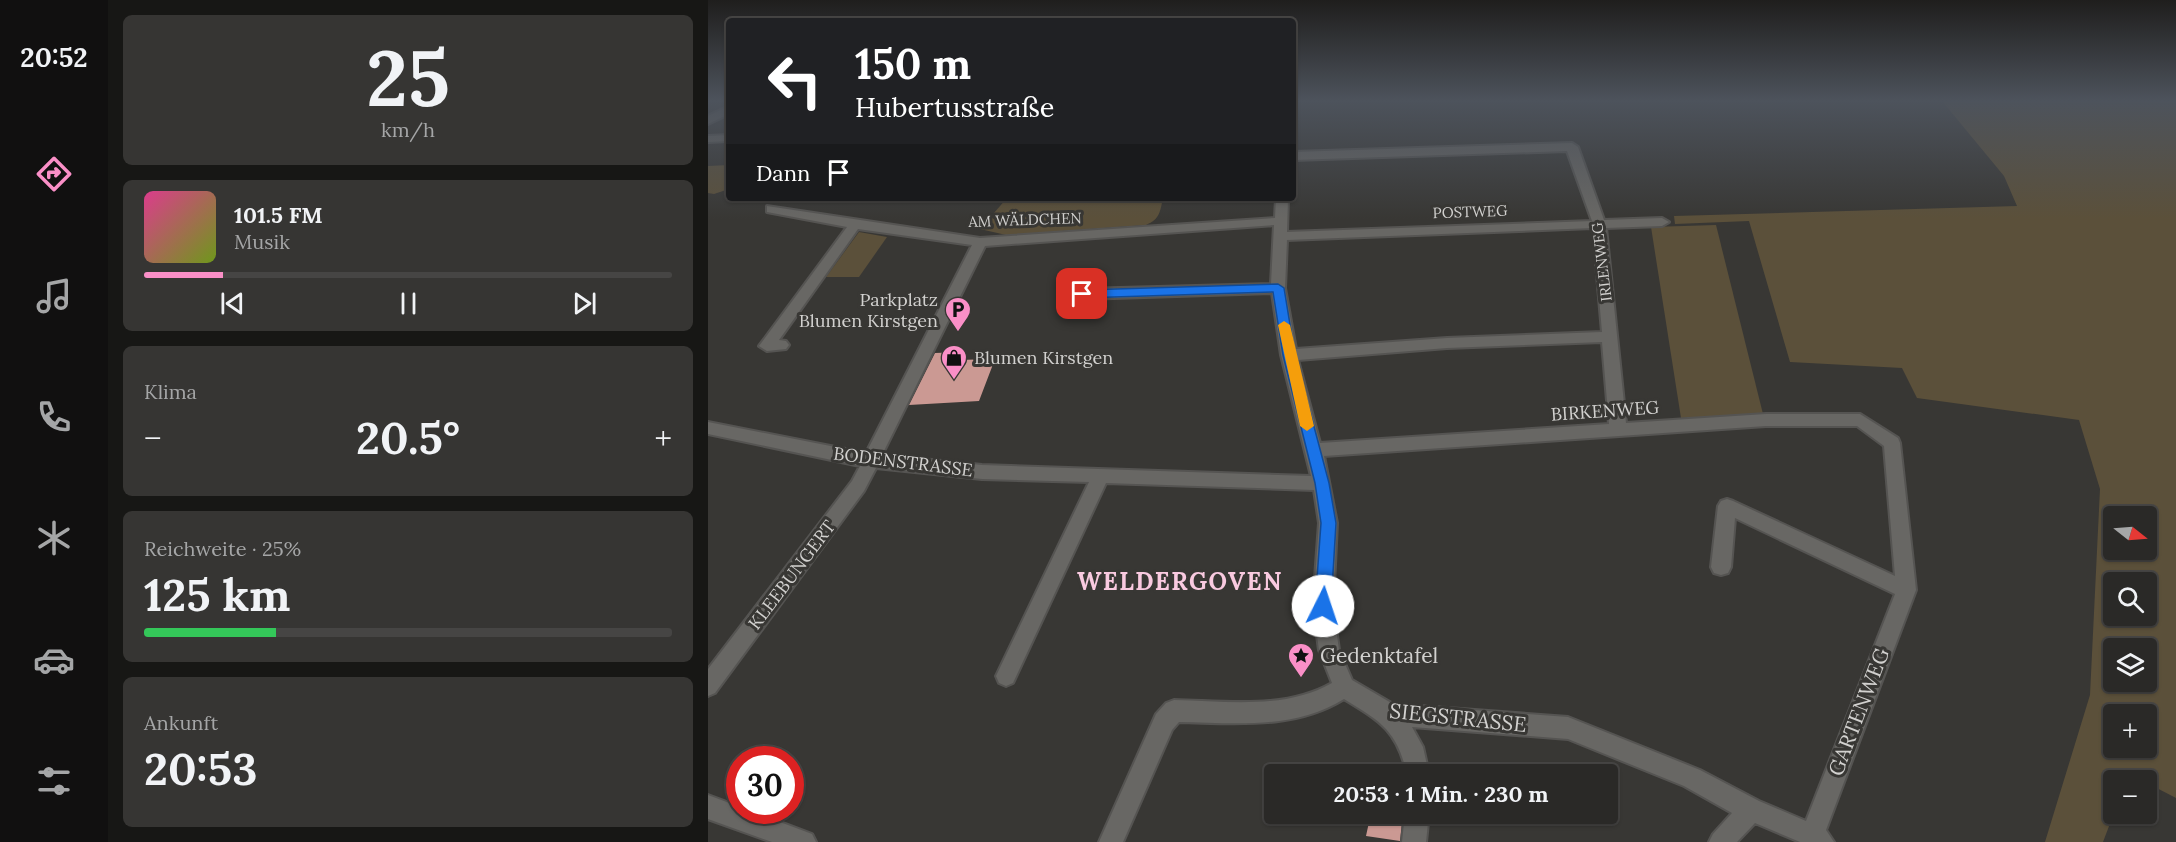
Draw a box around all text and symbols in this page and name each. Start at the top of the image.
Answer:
text: 25 [366,28,450,127]
text: 150 m [855,37,971,91]
text: 20:52 [20,40,88,74]
icon: left [756,42,834,120]
text: Hubertusstraße [855,90,1054,124]
text: km/h [381,117,435,142]
icon: directions [33,153,75,195]
icon: arrive [822,156,855,189]
text: Dann [756,159,810,187]
text: 101.5 FM [234,201,323,229]
street label: POSTWEG [1432,201,1508,222]
street label: AM WÄLDCHEN [967,208,1082,231]
street label: IRLENWEG [1587,221,1616,303]
text: Musik [234,229,290,254]
pin [1056,268,1107,319]
icon: music [33,275,75,317]
icon: arrive [1065,277,1098,310]
icon: previous [216,287,249,320]
icon: pause [392,287,425,320]
icon: next [568,287,601,320]
place label: Parkplatz Blumen Kirstgen [799,288,938,332]
parking icon: Parkplatz Blumen Kirstgen [943,295,973,333]
shop icon: Blumen Kirstgen [939,343,969,381]
place label: Blumen Kirstgen [974,346,1113,369]
text: Klima [144,379,197,404]
street label: BIRKENWEG [1550,395,1660,426]
icon: phone [33,396,75,438]
text: 20.5° [356,409,460,466]
text: − [144,417,162,459]
text: + [654,417,672,459]
street label: BODENSTRASSE [832,442,974,481]
north arrow [2103,506,2157,560]
map controls [2103,506,2157,824]
street label: KLEEBUNGERT [743,515,841,634]
icon: climate [33,517,75,559]
text: Reichweite · 25% [144,536,301,561]
text: 125 km [144,566,291,623]
district label: WELDERGOVEN [1077,566,1283,597]
button: search [2103,572,2157,626]
position arrow [1291,574,1355,638]
button: layers [2103,638,2157,692]
icon: car [33,639,75,681]
place icon: Gedenktafel [1286,641,1316,679]
place label: Gedenktafel [1320,642,1438,669]
street label: GARTENWEG [1822,644,1895,780]
street label: SIEGSTRASSE [1388,697,1528,738]
button: + [2103,704,2157,758]
text: Ankunft [144,710,218,735]
text: 20:53 [144,740,257,797]
speed limit sign: 30 [726,746,804,824]
icon: filters [33,760,75,802]
button: − [2103,770,2157,824]
text: 20:53 · 1 Min. · 230 m [1334,780,1548,808]

